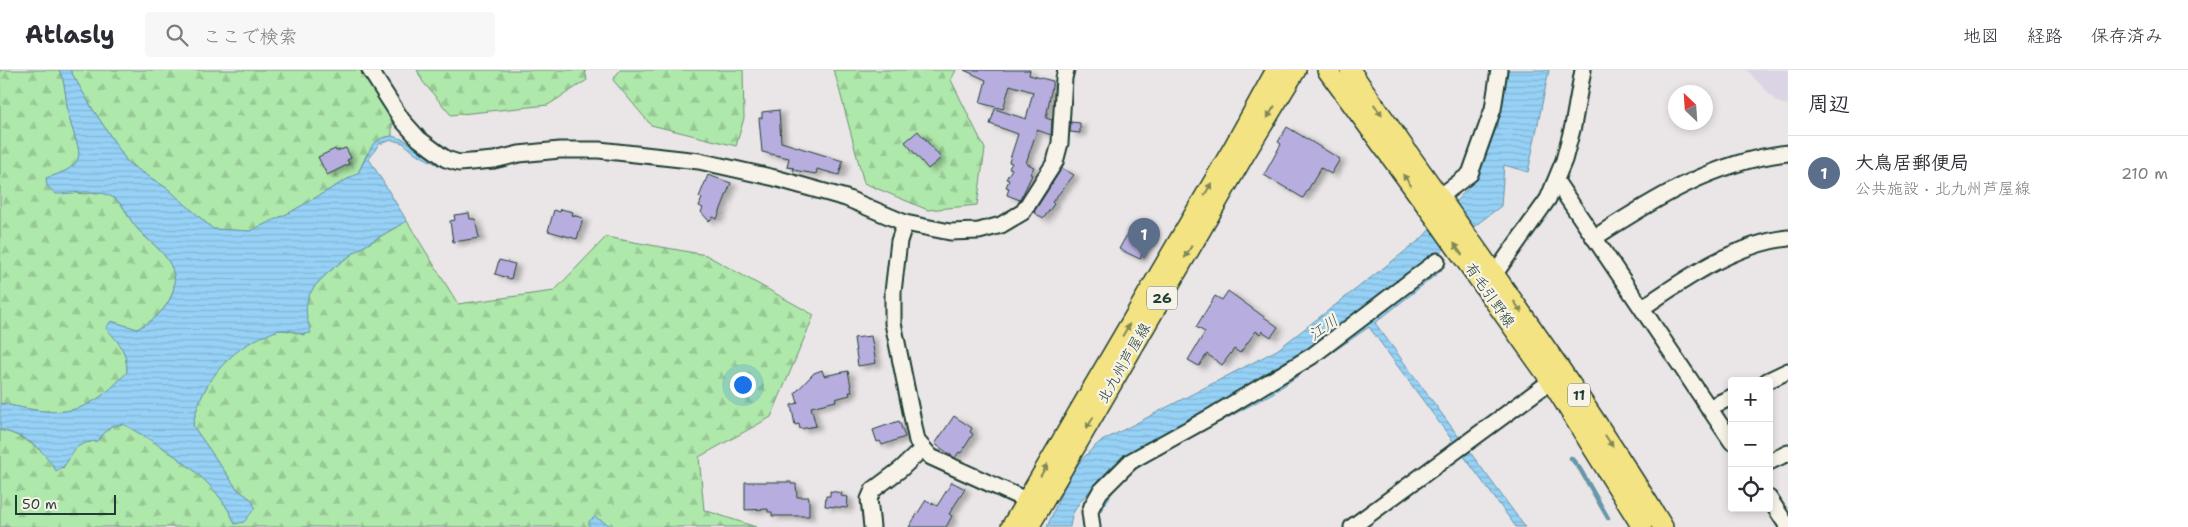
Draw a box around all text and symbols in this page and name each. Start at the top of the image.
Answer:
search box [145,12,495,57]
text: Atlasly [25,19,115,51]
icon: search [163,21,191,49]
text: ここで検索 [203,24,298,49]
text: 地図 [1963,24,1999,48]
text: 経路 [2027,24,2063,48]
text: 保存済み [2091,24,2163,48]
north arrow [1668,85,1713,130]
text: 周辺 [1808,90,1850,118]
one-way arrow [1373,103,1383,117]
one-way arrow [1266,105,1275,118]
text: 大鳥居郵便局 [1855,150,1969,175]
text: 1 [1820,163,1828,184]
text: 210 m [2121,163,2168,184]
one-way arrow [1402,174,1413,187]
text: 公共施設 · 北九州芦屋線 [1855,178,2030,199]
one-way arrow [1204,183,1213,196]
pin: 1 [1128,218,1160,259]
one-way arrow [1453,242,1463,256]
one-way arrow [1184,245,1193,258]
street label: 有毛引野線 [1460,259,1520,331]
road number: 26 [1147,287,1177,310]
one-way arrow [1513,300,1523,313]
water label: 江川 [1304,310,1342,345]
street label: 北九州芦屋線 [1093,319,1155,407]
one-way arrow [1122,323,1131,336]
your location [730,372,756,398]
map controls [1728,377,1773,512]
button: + [1728,377,1773,422]
road number: 11 [1568,384,1590,406]
one-way arrow [1085,416,1094,429]
button: − [1728,422,1773,467]
one-way arrow [1604,435,1614,448]
one-way arrow [1039,463,1048,476]
button: locate [1728,467,1773,512]
scale bar [15,492,116,515]
text: 50 m [22,495,57,513]

